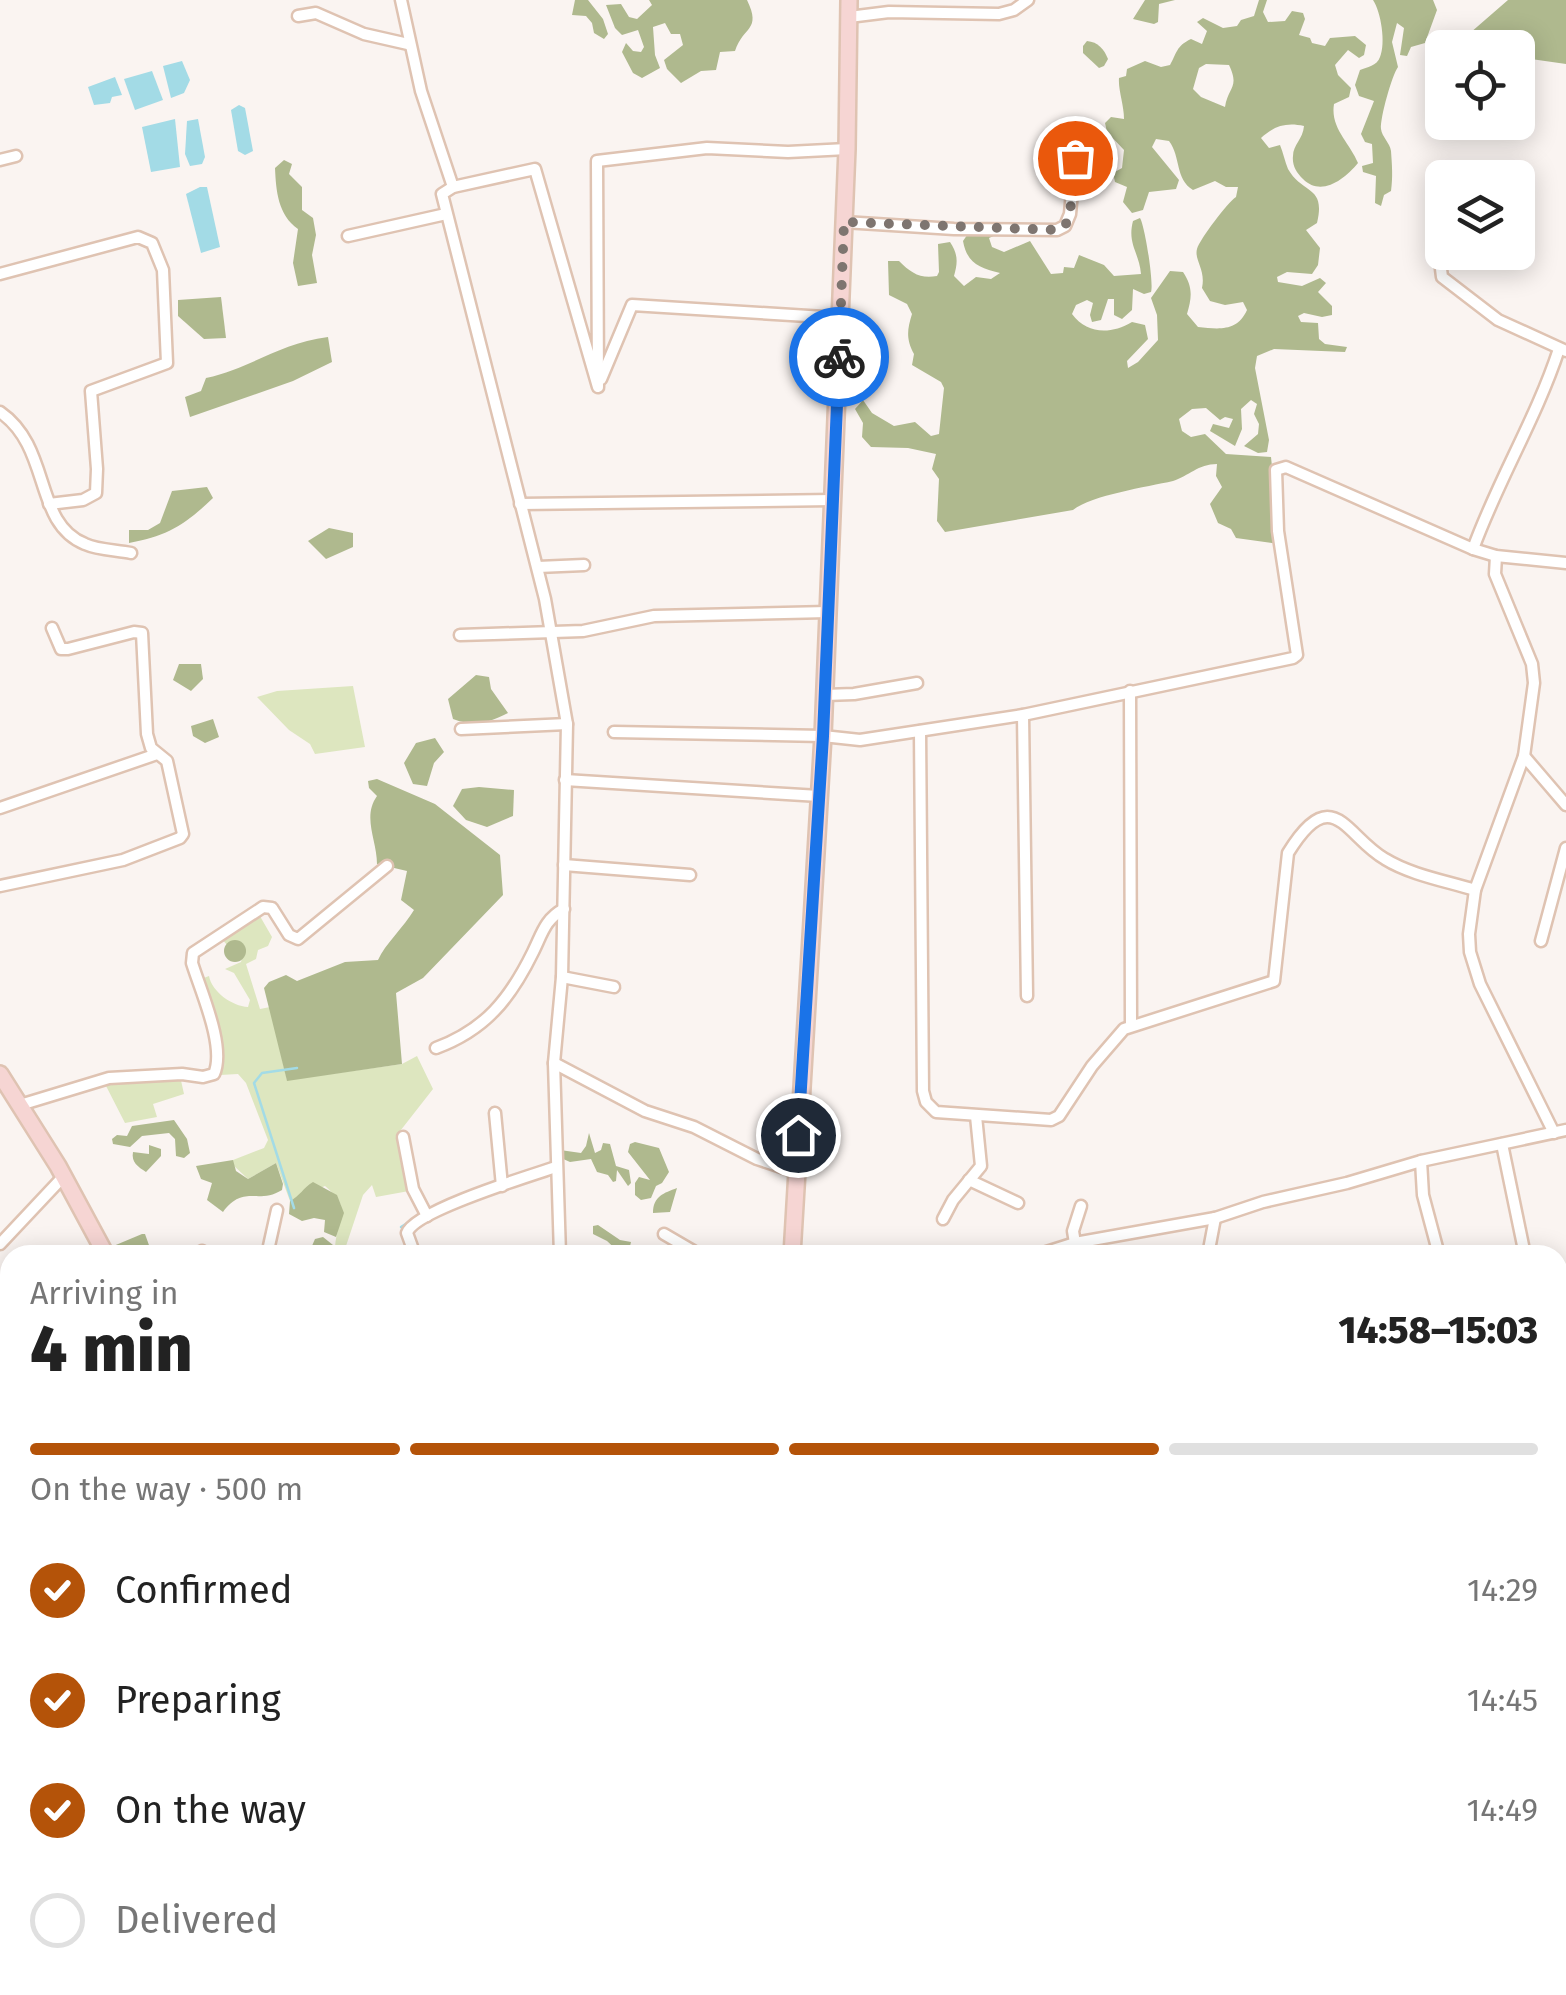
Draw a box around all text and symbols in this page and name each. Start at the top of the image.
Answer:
map controls [1425,30,1535,270]
button: locate [1425,30,1535,140]
pin [1033,116,1118,201]
icon: bag [1048,131,1103,186]
button: layers [1425,160,1535,270]
courier [789,307,889,407]
icon: bike [812,330,867,385]
pin [756,1093,841,1178]
icon: home [771,1108,826,1163]
text: Arriving in [30,1274,178,1312]
text: 14:58–15:03 [1338,1307,1538,1353]
text: 4 min [30,1310,193,1388]
text: On the way · 500 m [30,1470,303,1508]
icon: check [30,1563,85,1618]
text: Confirmed [115,1567,293,1613]
text: 14:29 [1467,1571,1538,1609]
icon: check [30,1673,85,1728]
text: Preparing [115,1677,281,1723]
text: 14:45 [1467,1681,1538,1719]
icon: check [30,1783,85,1838]
text: On the way [115,1787,306,1833]
text: 14:49 [1466,1791,1538,1829]
text: Delivered [115,1897,278,1943]

